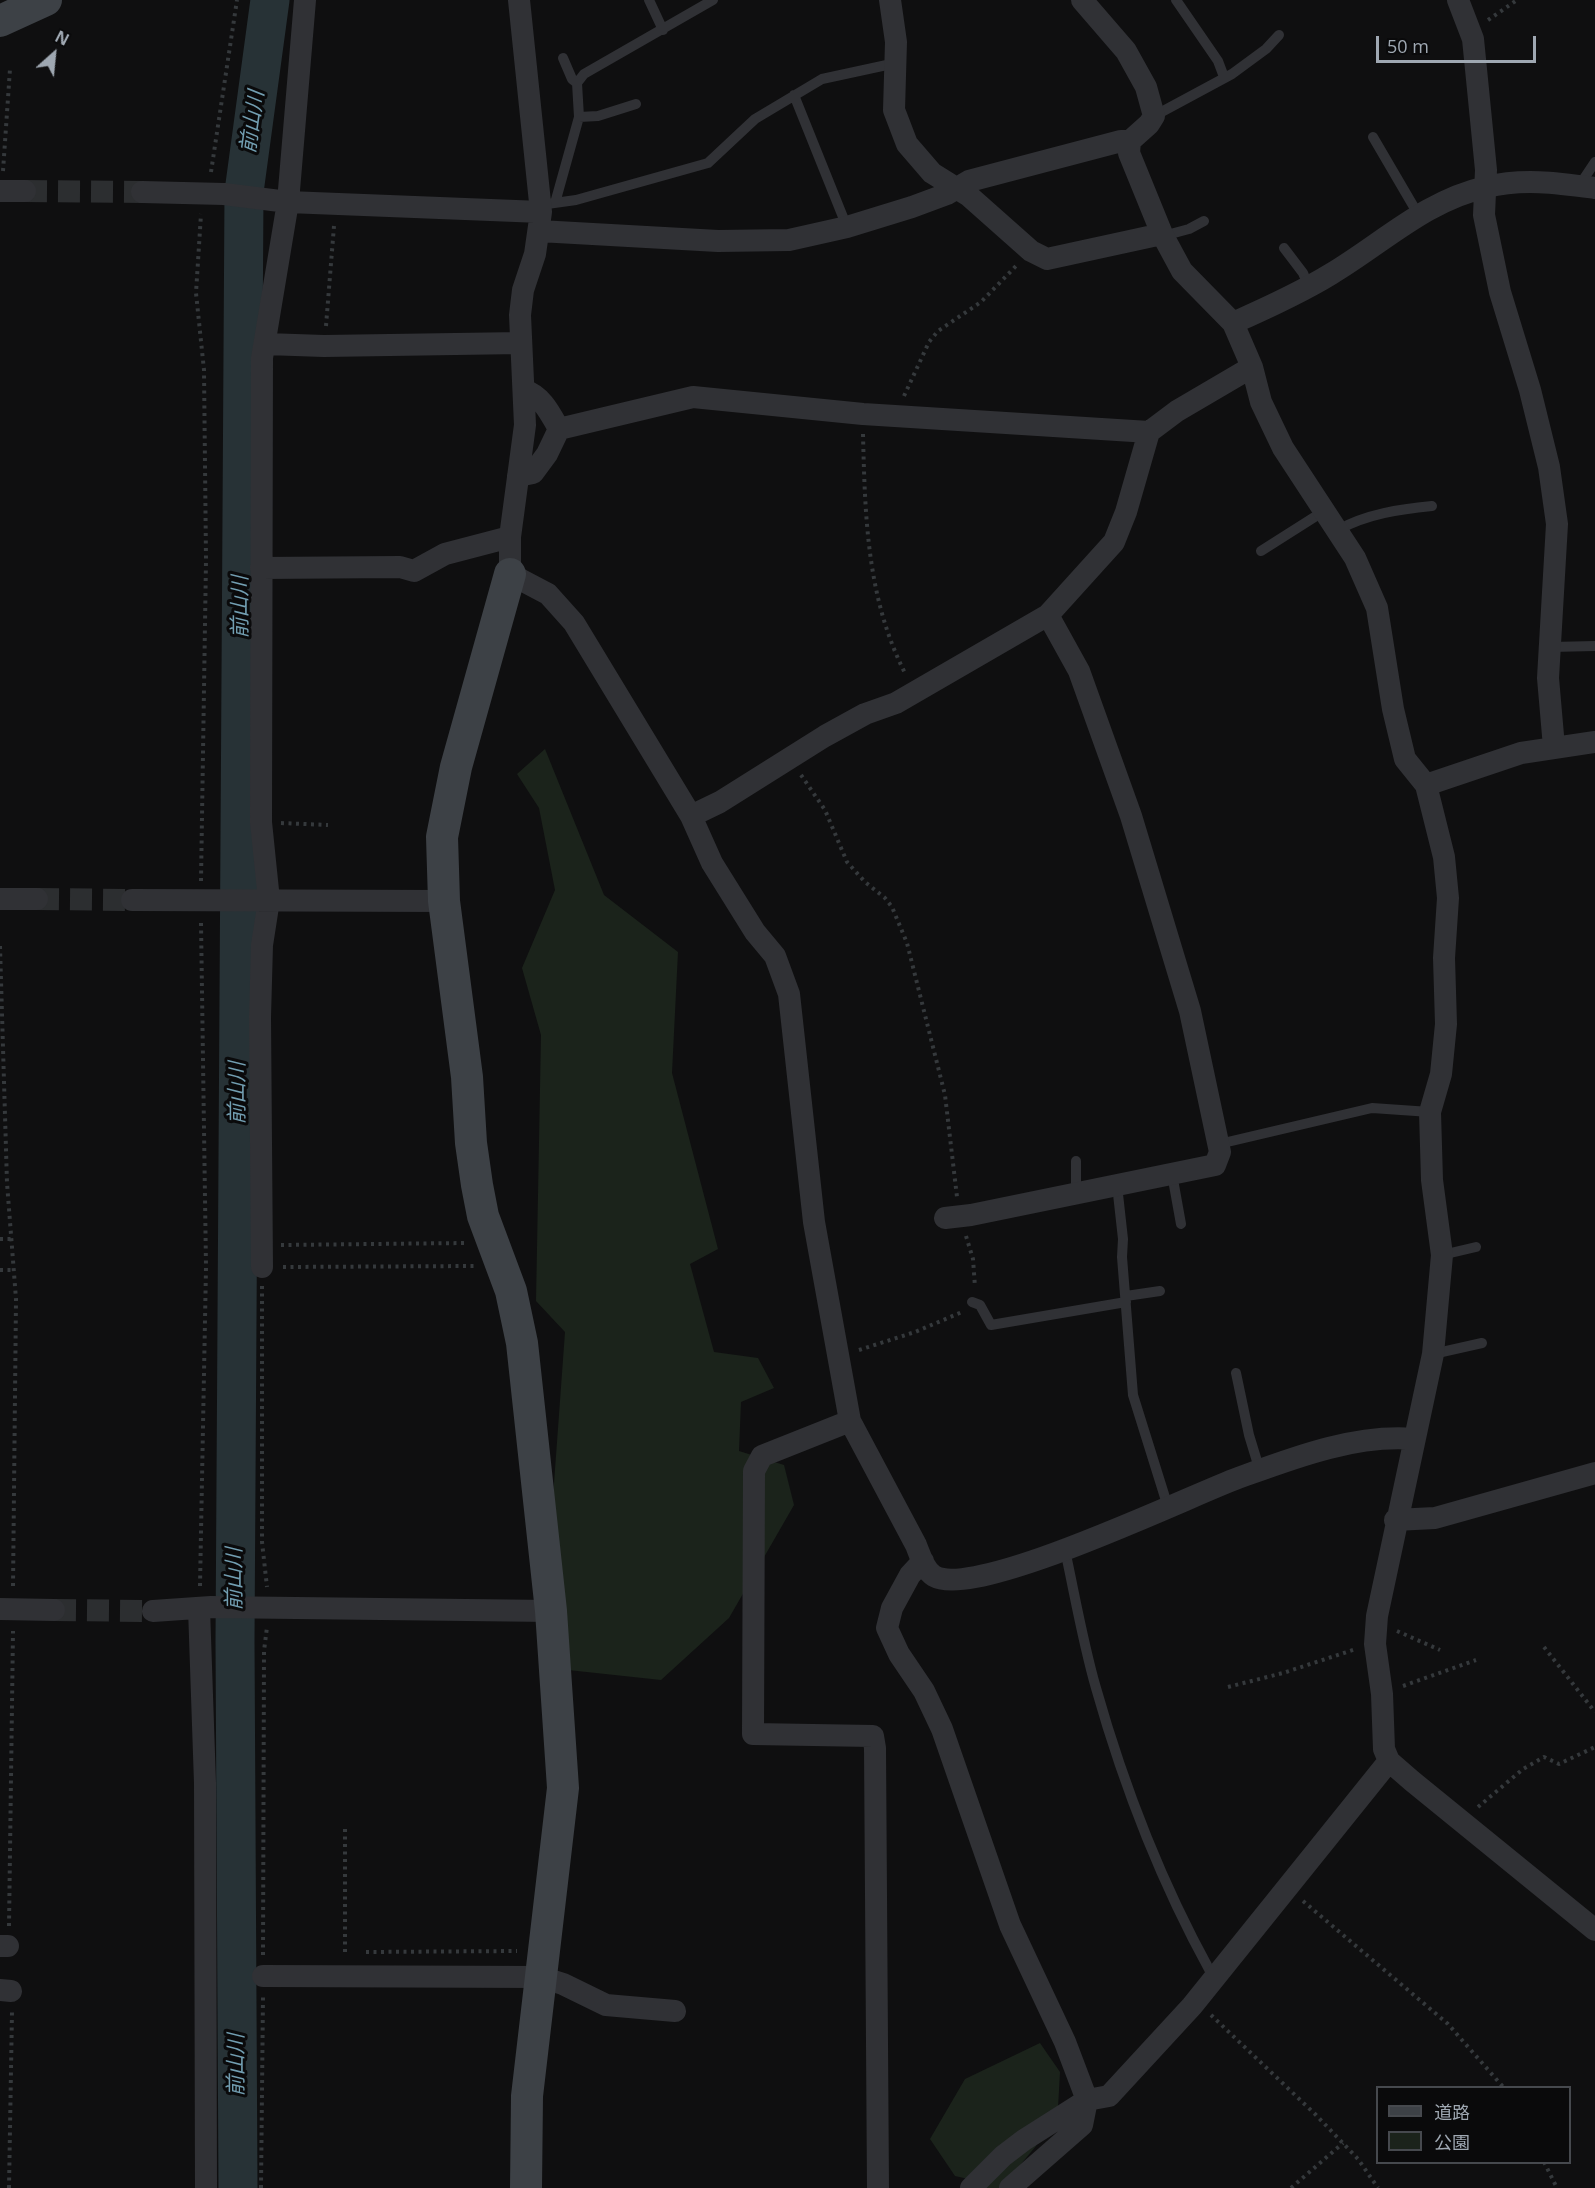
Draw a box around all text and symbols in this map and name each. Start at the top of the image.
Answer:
north arrow [24,24,84,84]
scale bar [1379,24,1540,62]
text: N [51,25,73,51]
text: 50 m [1387,34,1429,58]
water label: 前山川 [236,89,270,155]
water label: 前山川 [228,576,254,638]
water label: 前山川 [225,1062,251,1124]
water label: 前山川 [222,1548,248,1610]
water label: 前山川 [224,2034,250,2096]
legend [1376,2086,1571,2164]
text: 道路 [1434,2100,1470,2124]
text: 公園 [1434,2130,1470,2154]

